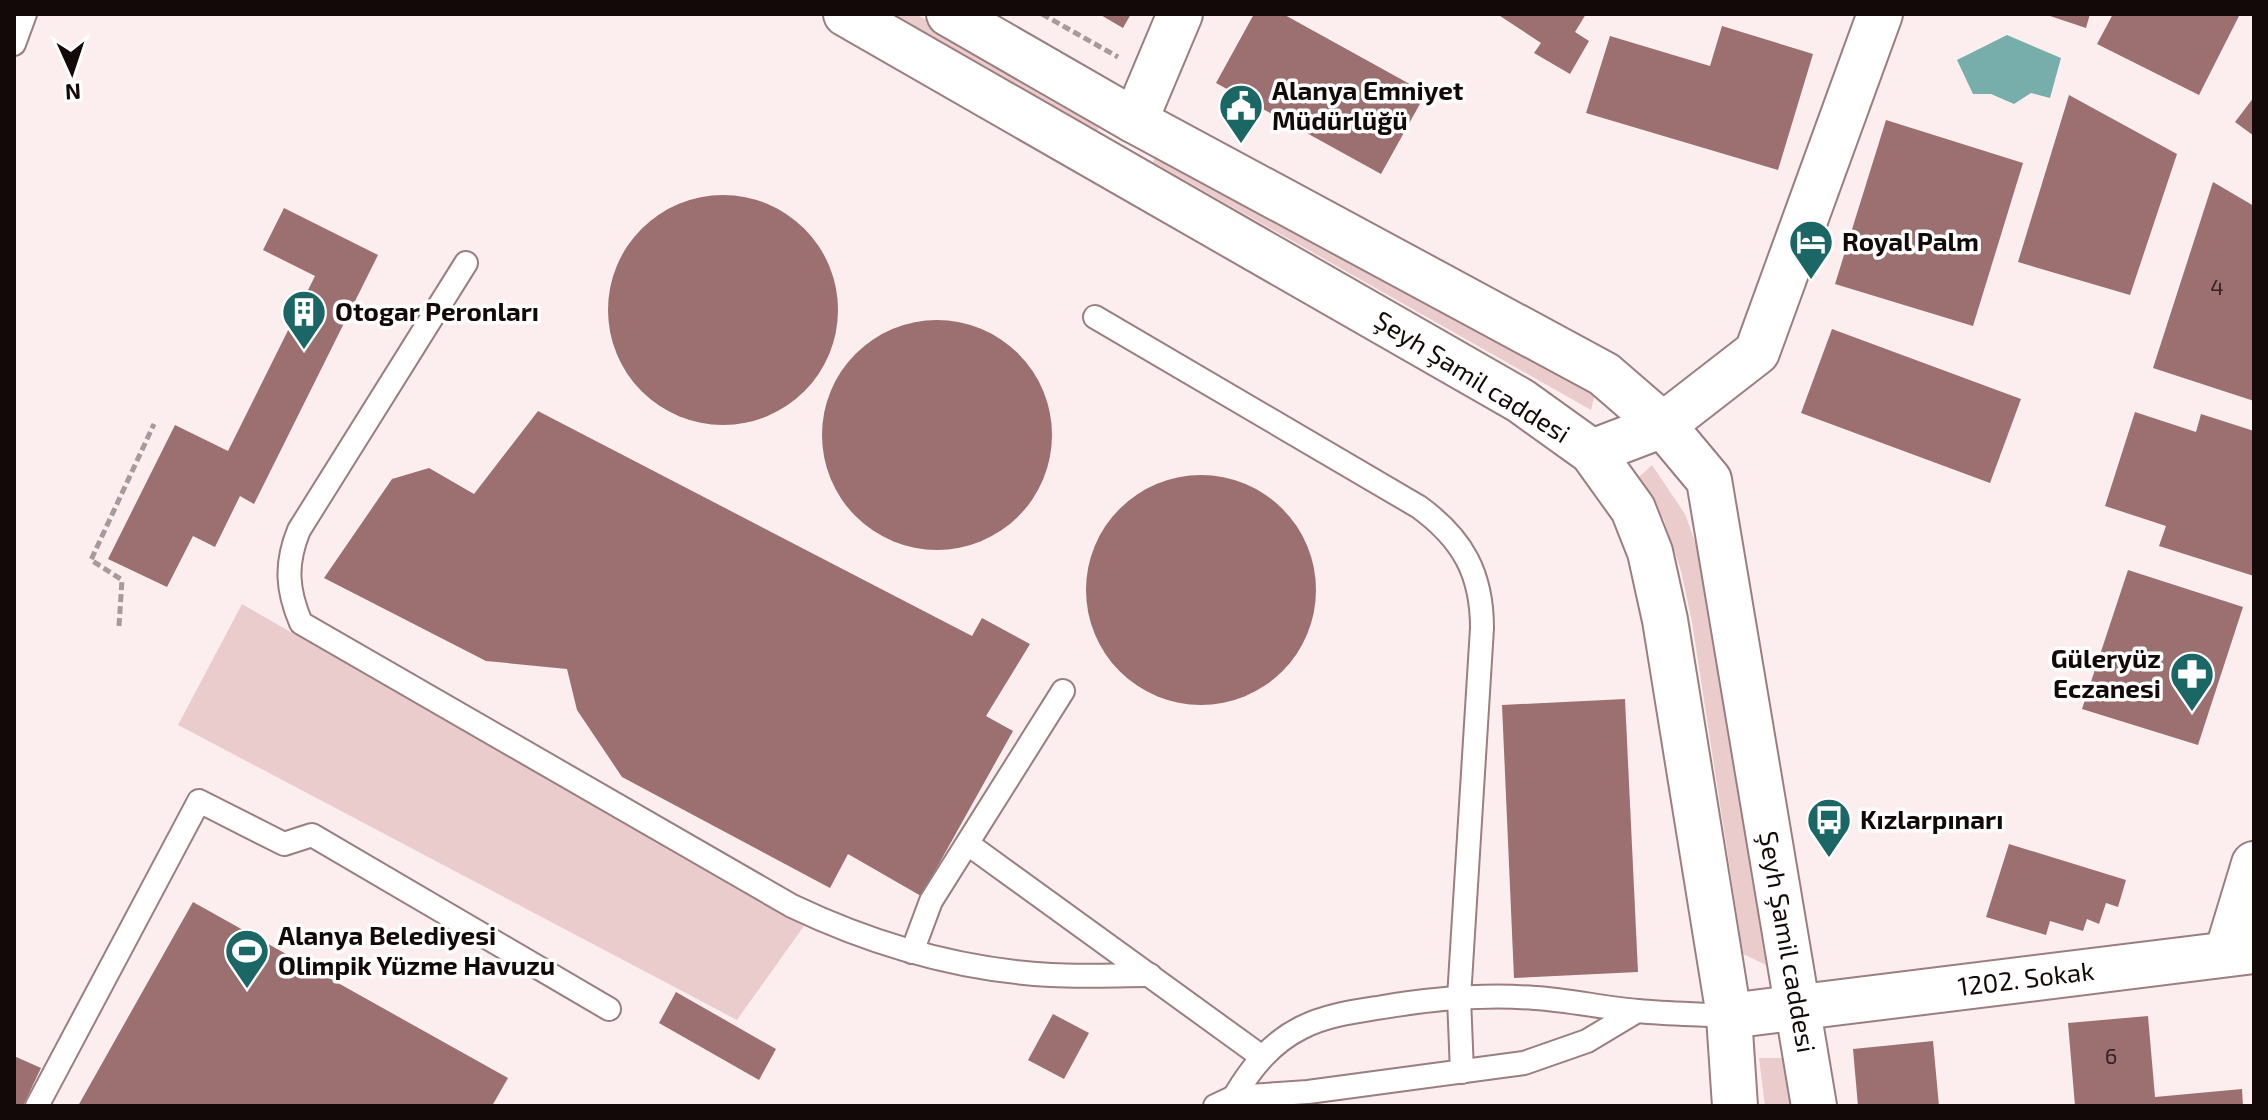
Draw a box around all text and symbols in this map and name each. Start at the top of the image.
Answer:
north arrow [32,32,112,112]
place label: Alanya Emniyet Müdürlüğü [1272,74,1464,135]
text: N [64,80,82,106]
public building icon: Alanya Emniyet Müdürlüğü [1217,82,1265,145]
hotel icon: Royal Palm [1787,218,1835,281]
place label: Royal Palm [1842,225,1979,257]
house number: 4 [2210,273,2224,299]
building icon: Otogar Peronları [280,288,328,351]
place label: Otogar Peronları [335,295,539,326]
street label: Şeyh Şamil caddesi [1368,303,1576,450]
place label: Güleryüz Eczanesi [2051,642,2161,703]
pharmacy icon: Güleryüz Eczanesi [2168,650,2216,713]
bus stop icon: Kızlarpınarı [1805,796,1853,859]
place label: Kızlarpınarı [1860,803,2003,834]
street label: Şeyh Şamil caddesi [1752,829,1823,1055]
place label: Alanya Belediyesi Olimpik Yüzme Havuzu [278,919,555,980]
sports icon: Alanya Belediyesi Olimpik Yüzme Havuzu [223,927,271,990]
street label: 1202. Sokak [1956,954,2096,1001]
house number: 6 [2105,1042,2117,1068]

